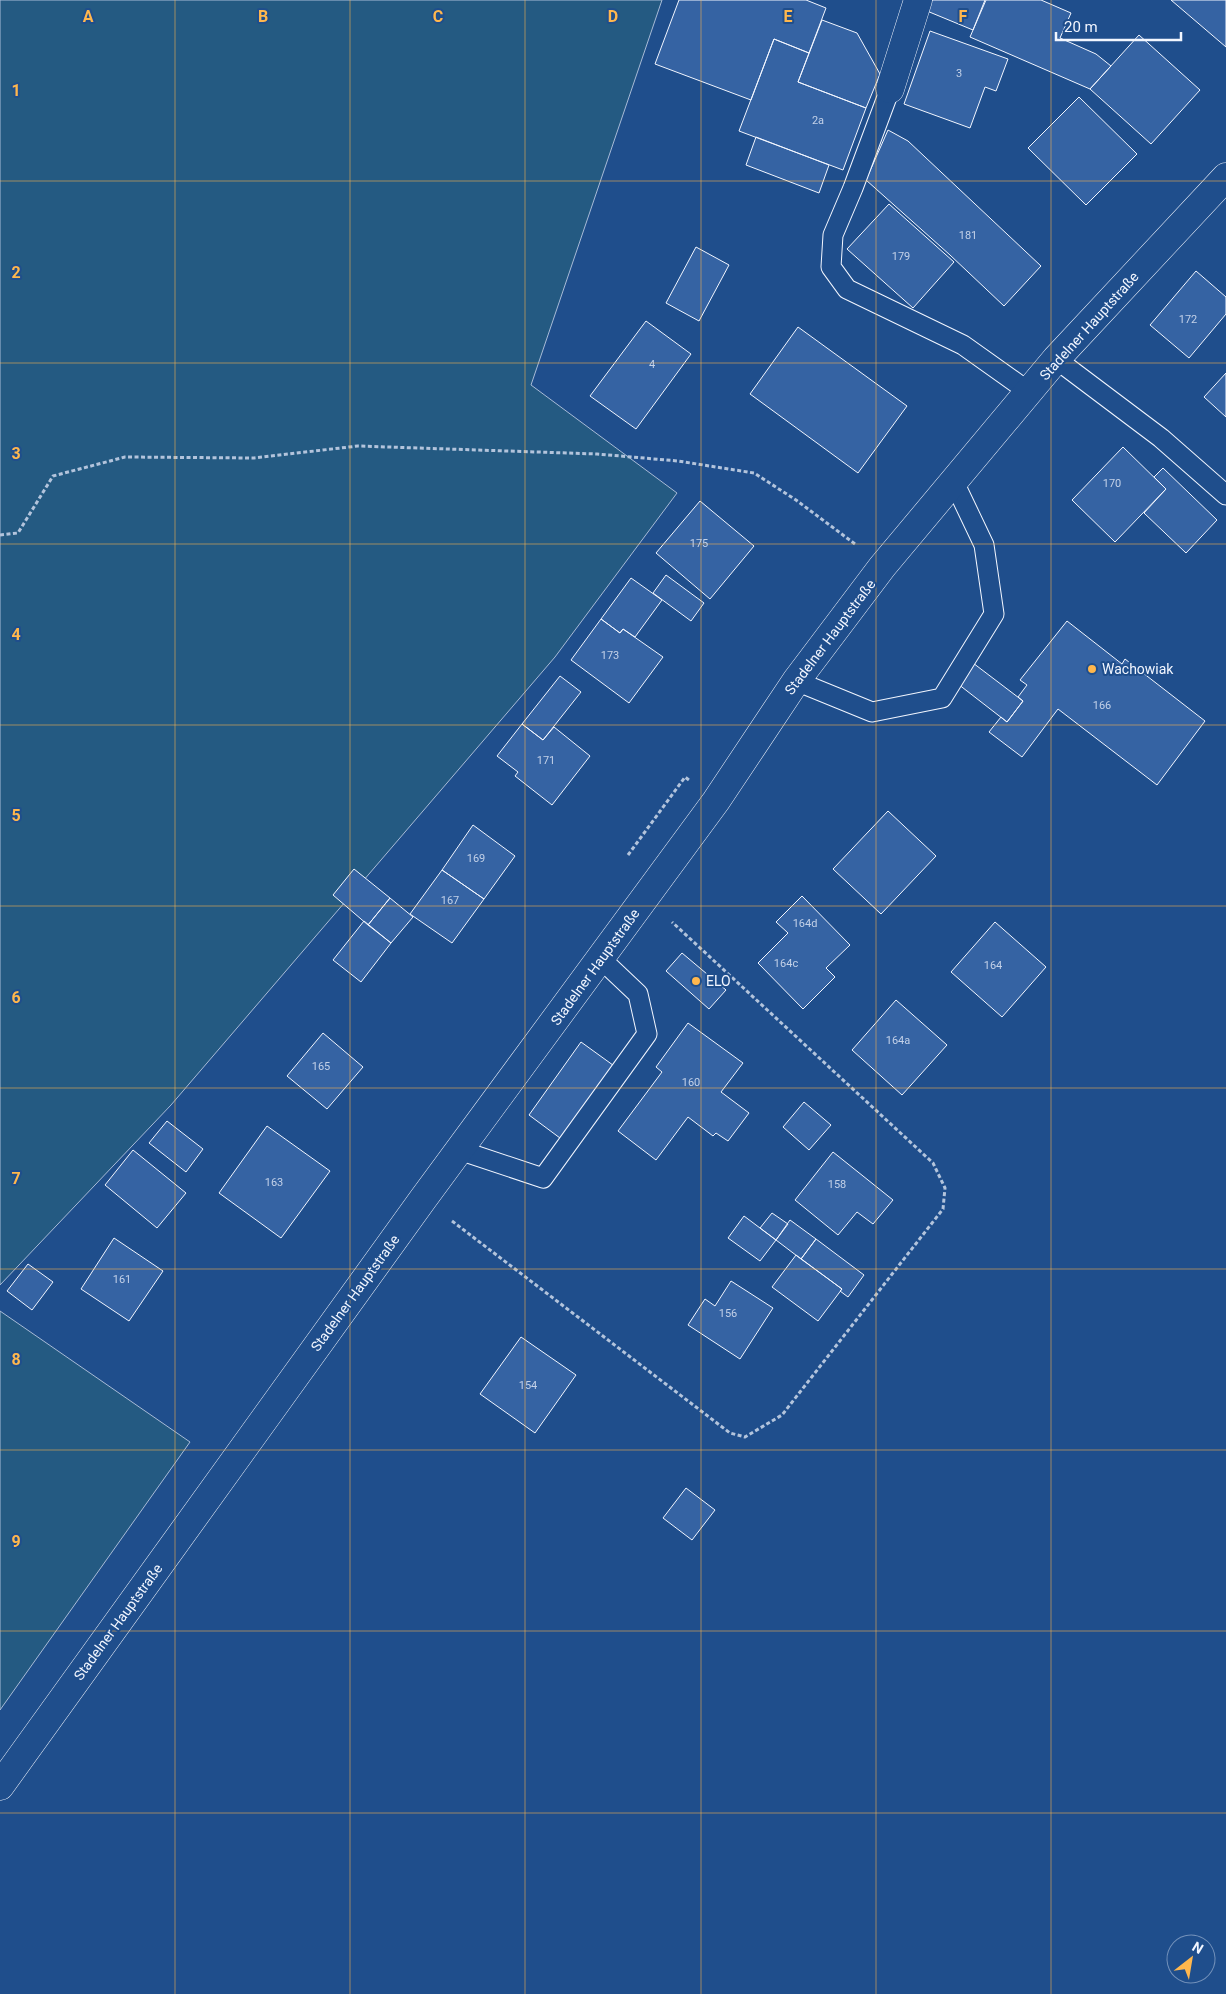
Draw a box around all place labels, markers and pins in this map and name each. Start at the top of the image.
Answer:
place label: Wachowiak [1102,661,1174,677]
marker: Wachowiak [1086,663,1098,675]
place label: ELO [706,973,731,989]
marker: ELO [690,975,702,987]

